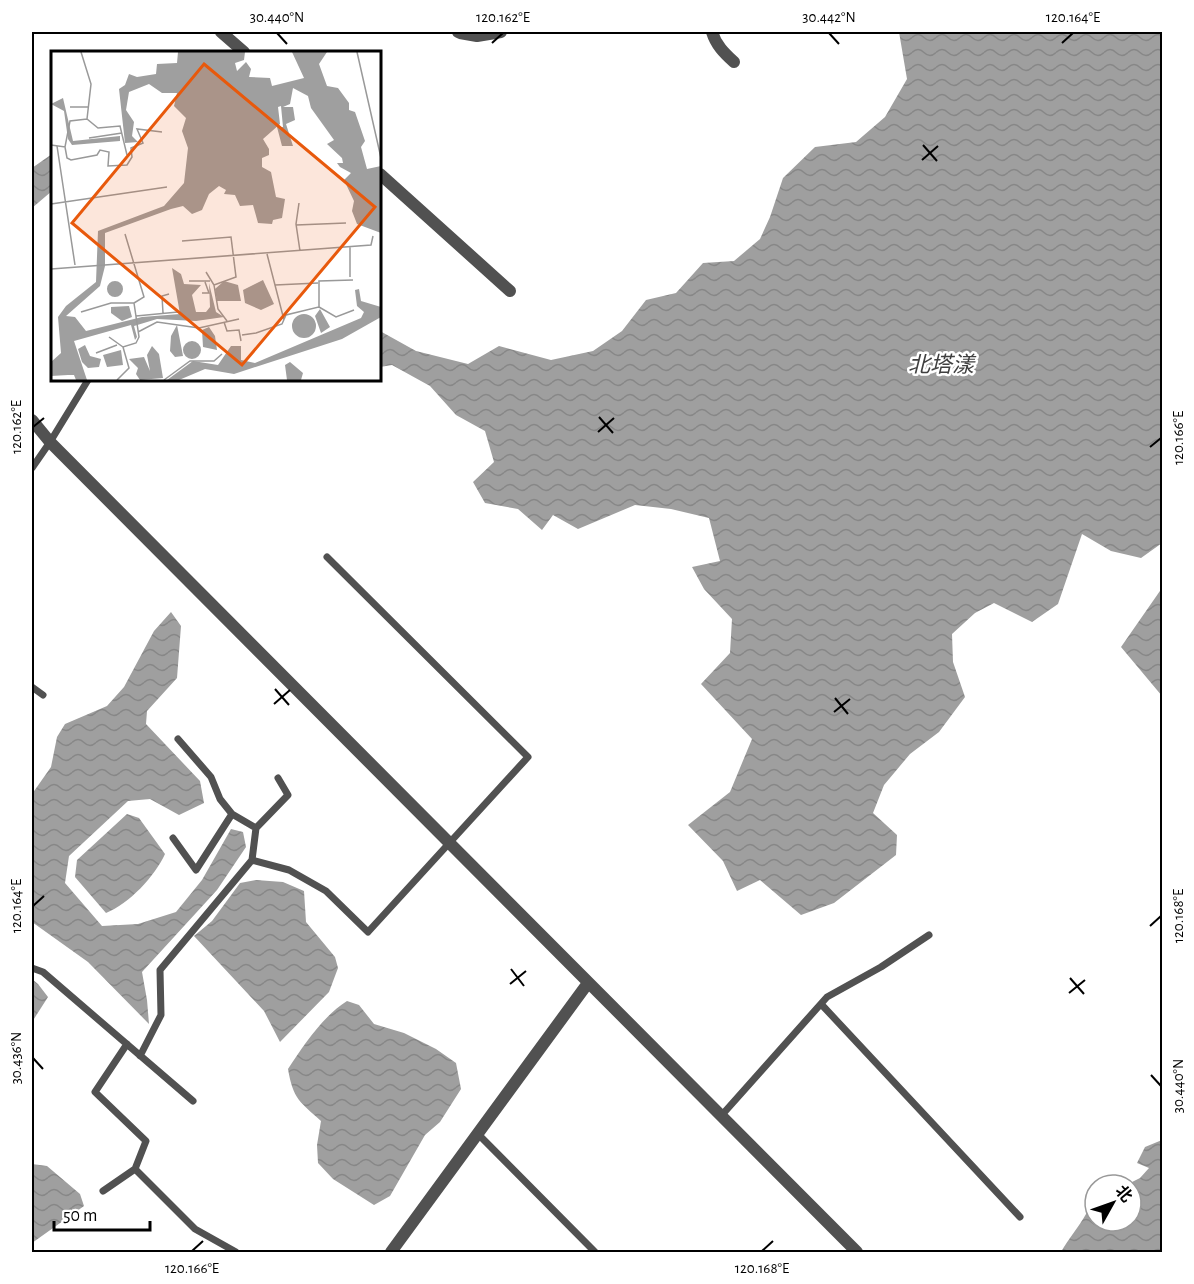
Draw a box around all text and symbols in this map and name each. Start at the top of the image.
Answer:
text: 30.440°N [250,10,304,25]
text: 120.162°E [476,10,530,25]
text: 30.442°N [802,10,856,25]
text: 120.164°E [1046,10,1100,25]
inset map [51,51,381,381]
water label: 北塔漾 [908,353,977,376]
text: 120.162°E [9,400,24,454]
text: 120.166°E [1171,411,1186,465]
text: 120.164°E [9,879,24,933]
text: 120.168°E [1171,889,1186,943]
text: 30.436°N [9,1032,24,1084]
text: 30.440°N [1171,1059,1186,1113]
north arrow [1083,1173,1143,1233]
text: 北 [1112,1182,1136,1205]
scale bar [54,1194,150,1232]
text: 50 m [63,1207,97,1225]
text: 120.166°E [165,1261,219,1276]
text: 120.168°E [735,1261,789,1276]

